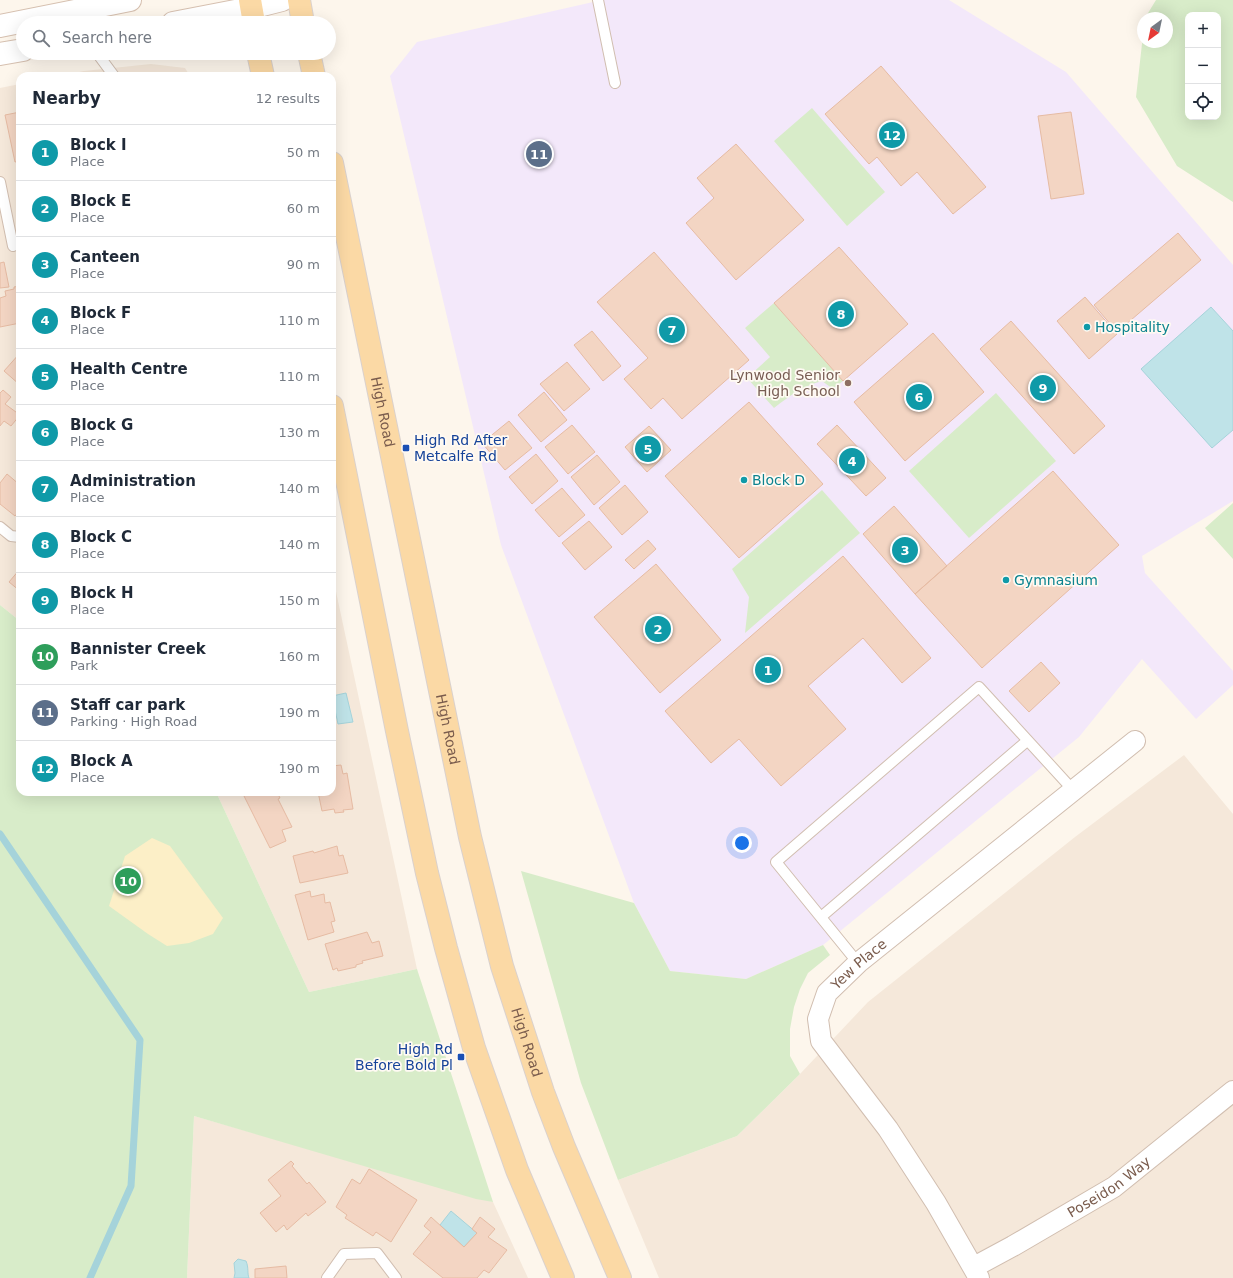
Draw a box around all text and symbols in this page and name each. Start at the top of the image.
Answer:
north arrow [1137,12,1173,48]
map controls [1185,12,1221,120]
button: + [1185,12,1221,48]
search box [16,16,336,60]
icon: search [30,27,52,49]
text: Search here [62,29,152,47]
button: − [1185,48,1221,84]
button: locate [1185,84,1221,120]
text: Nearby [32,88,101,108]
text: 12 results [256,91,320,106]
pin: 12 [879,120,905,150]
text: Block I [70,136,127,154]
pin: 11 [526,139,552,169]
text: 1 [40,145,50,160]
text: 50 m [287,145,320,160]
text: Place [70,154,105,169]
text: Block E [70,192,131,210]
text: 2 [40,201,50,216]
text: 60 m [287,201,320,216]
text: Place [70,210,105,225]
text: Canteen [70,248,140,266]
text: 3 [40,257,50,272]
text: 90 m [287,257,320,272]
text: Place [70,266,105,281]
pin: 8 [828,299,854,329]
text: Block F [70,304,131,322]
text: 4 [40,313,50,328]
text: 110 m [278,313,320,328]
pin: 7 [659,315,685,345]
place label: Hospitality [1095,319,1170,335]
text: Place [70,322,105,337]
marker: Hospitality [1082,322,1092,332]
text: Health Centre [70,360,188,378]
place label: Lynwood Senior High School [730,367,840,399]
text: 5 [40,369,50,384]
text: 110 m [278,369,320,384]
pin: 9 [1030,373,1056,403]
street label: High Road [368,375,398,449]
text: Place [70,378,105,393]
marker: Lynwood Senior High School [843,378,853,388]
pin: 6 [906,382,932,412]
text: Block G [70,416,133,434]
text: 6 [40,425,50,440]
text: 130 m [278,425,320,440]
place label: High Rd After Metcalfe Rd [414,432,508,464]
text: Place [70,434,105,449]
pin: 5 [635,434,661,464]
marker: High Rd After Metcalfe Rd [401,443,411,453]
pin: 4 [839,446,865,476]
text: Administration [70,472,196,490]
place label: Block D [752,472,805,488]
marker: Block D [739,475,749,485]
text: 7 [40,481,50,496]
text: 140 m [278,481,320,496]
text: Place [70,490,105,505]
text: Block C [70,528,132,546]
pin: 3 [892,535,918,565]
text: 8 [40,537,50,552]
text: 140 m [278,537,320,552]
text: Place [70,546,105,561]
place label: Gymnasium [1014,572,1098,588]
marker: Gymnasium [1001,575,1011,585]
text: Block H [70,584,134,602]
text: 9 [40,593,50,608]
text: 150 m [278,593,320,608]
text: Place [70,602,105,617]
pin: 2 [645,614,671,644]
text: Bannister Creek [70,640,206,658]
text: 10 [36,649,54,664]
text: 160 m [278,649,320,664]
pin: 1 [755,655,781,685]
text: Park [70,658,98,673]
street label: High Road [433,692,463,766]
text: Staff car park [70,696,185,714]
text: 11 [36,705,54,720]
text: 190 m [278,705,320,720]
text: Parking · High Road [70,714,197,729]
text: Block A [70,752,133,770]
text: 12 [36,761,54,776]
text: 190 m [278,761,320,776]
text: Place [70,770,105,785]
your location [732,833,752,853]
pin: 10 [115,866,141,896]
street label: Yew Place [827,935,890,993]
street label: High Road [508,1006,546,1079]
place label: High Rd Before Bold Pl [355,1041,453,1073]
marker: High Rd Before Bold Pl [456,1052,466,1062]
street label: Poseidon Way [1064,1153,1153,1221]

